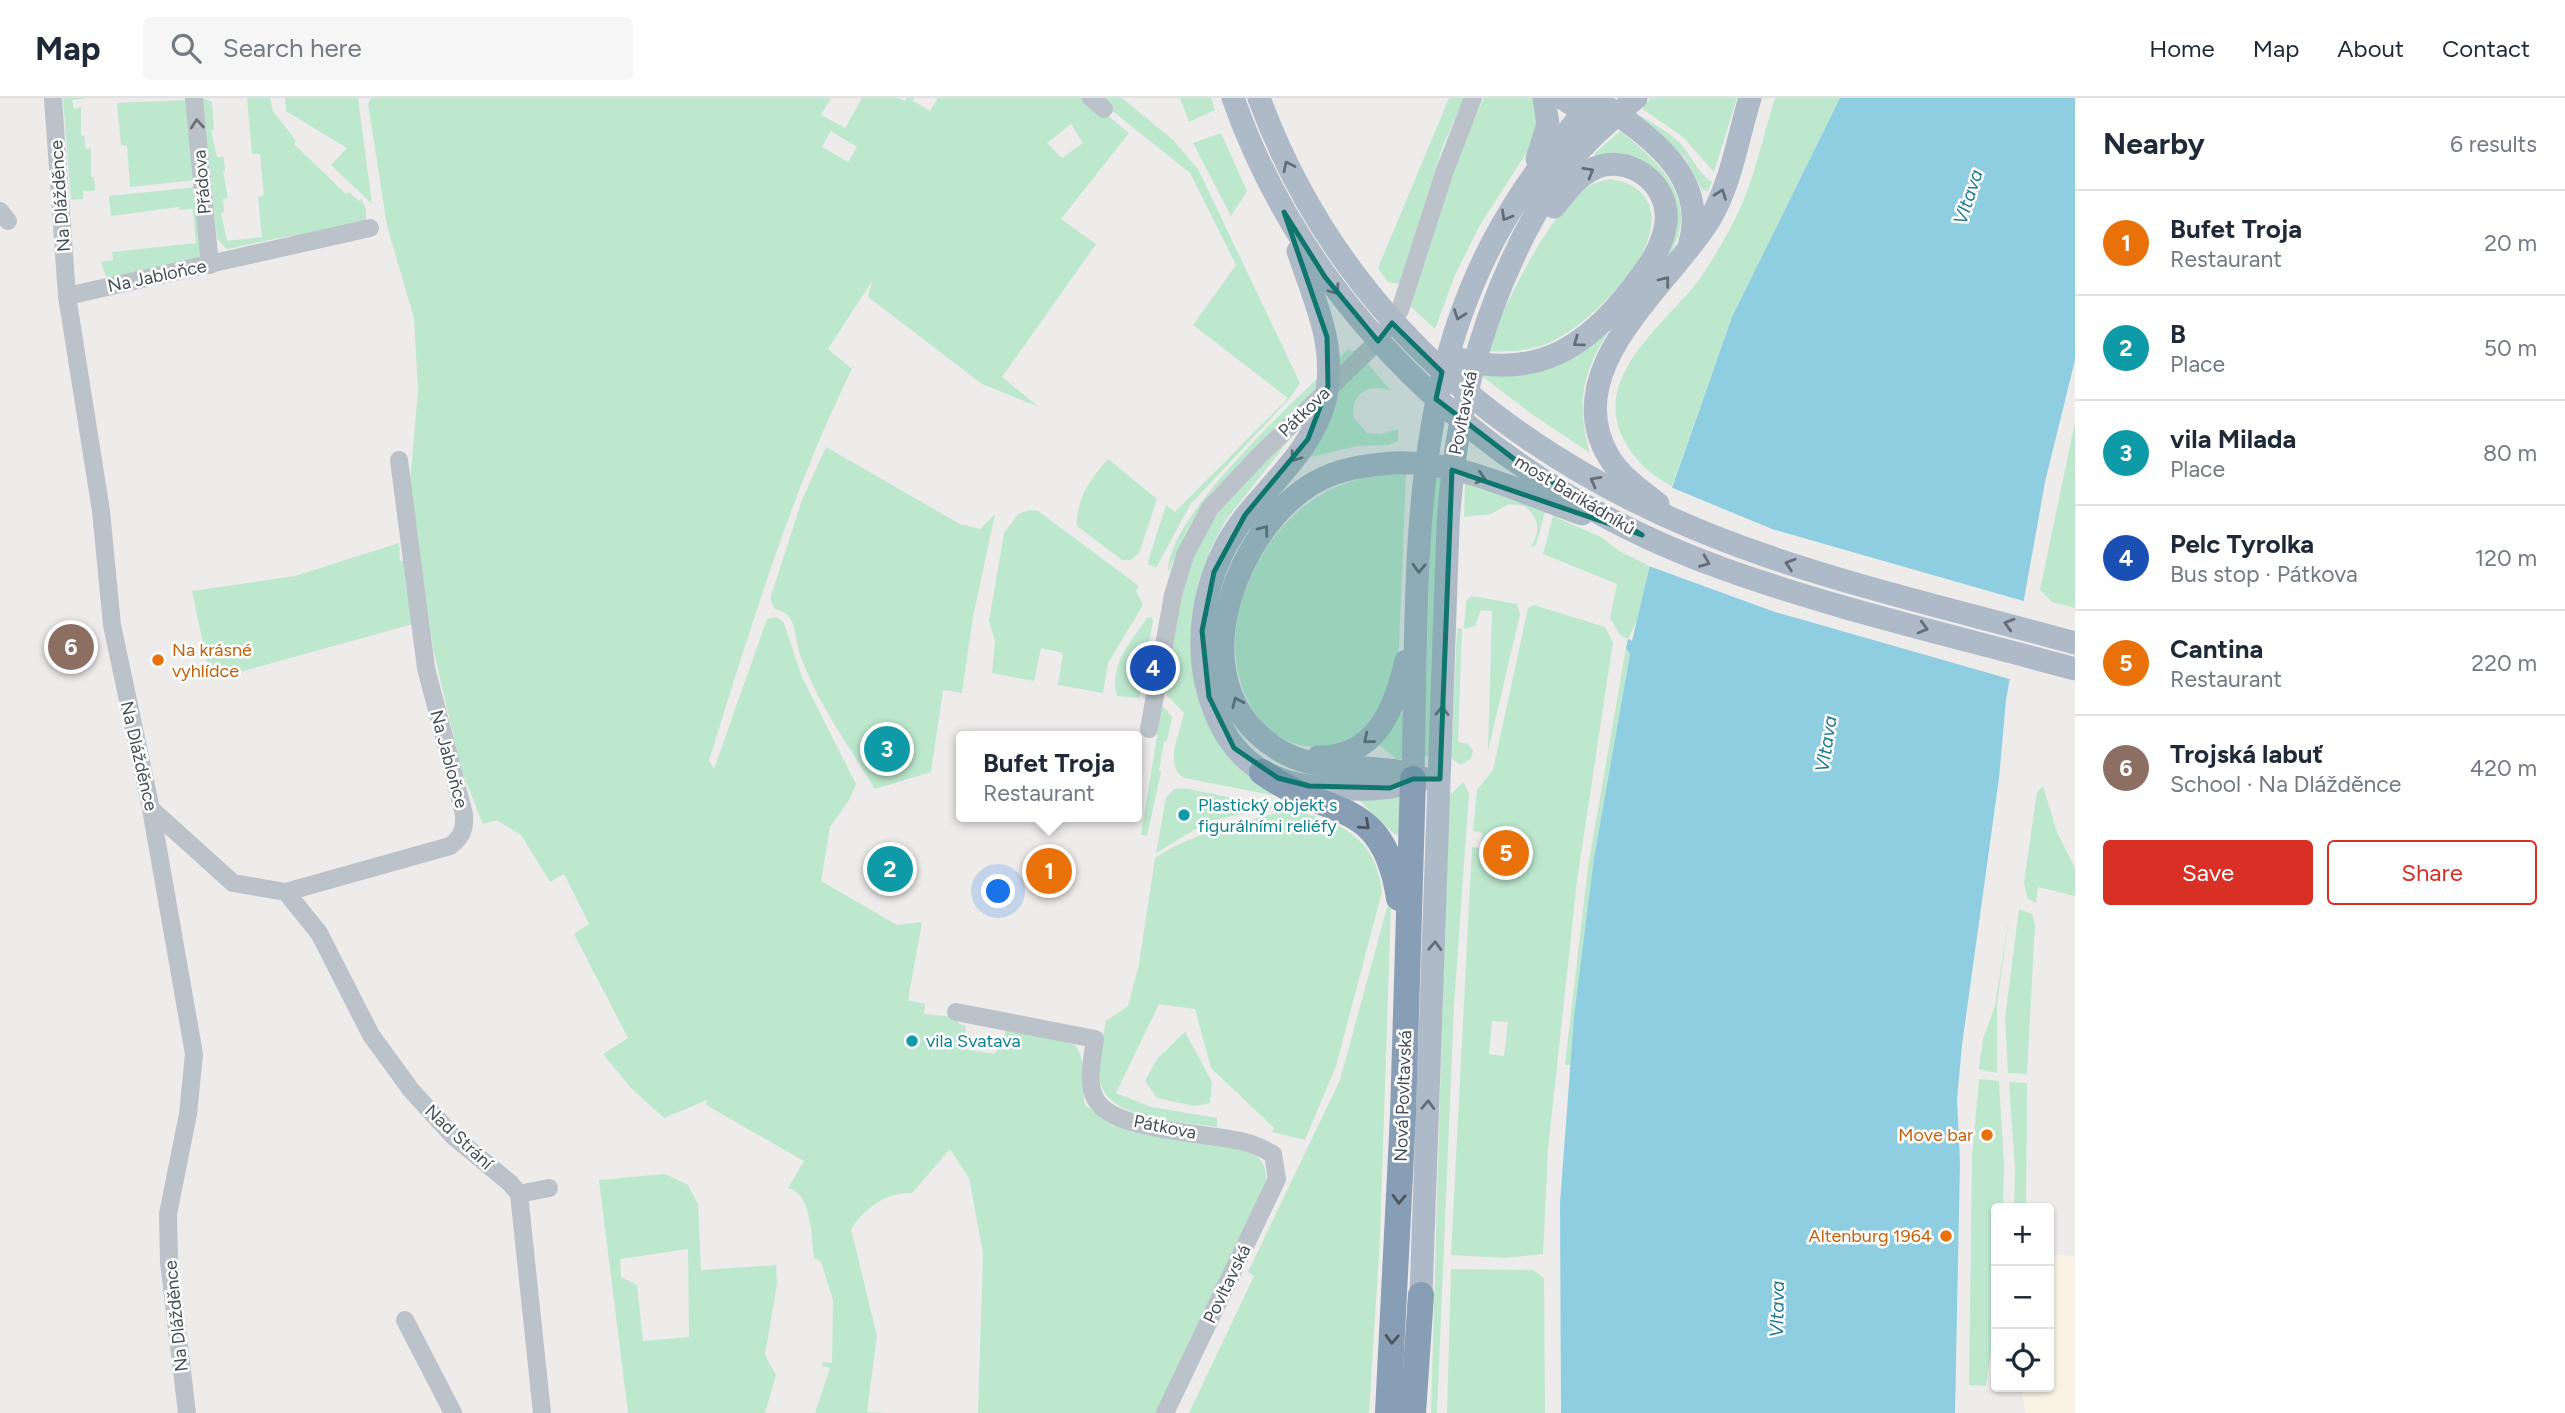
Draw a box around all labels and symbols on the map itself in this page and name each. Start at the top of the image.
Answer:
one-way arrow [189,118,204,130]
street label: Na Dlážděnce [45,139,75,253]
street label: Přádova [188,149,216,215]
one-way arrow [1283,161,1297,173]
water label: Vltava [1948,166,1988,228]
one-way arrow [1582,167,1595,180]
one-way arrow [1712,189,1726,201]
one-way arrow [1501,209,1514,222]
street label: Na Jabloňce [106,255,209,297]
one-way arrow [1656,276,1669,288]
one-way arrow [1326,282,1339,295]
one-way arrow [1453,309,1467,321]
one-way arrow [1573,334,1586,346]
street label: Povltavská [1444,369,1482,457]
street label: Pátkova [1274,382,1334,442]
one-way arrow [1291,449,1303,461]
street label: most Barikádníků [1511,450,1639,540]
one-way arrow [1475,469,1487,484]
one-way arrow [1590,476,1603,489]
one-way arrow [1255,525,1268,537]
one-way arrow [1699,553,1711,567]
one-way arrow [1784,557,1796,572]
one-way arrow [1411,563,1426,574]
one-way arrow [2003,618,2015,633]
one-way arrow [1917,619,1929,634]
pin: 6 [48,621,94,673]
place label: Na krásné vyhlídce [172,639,252,682]
pin: 4 [1130,642,1176,694]
marker: Na krásné vyhlídce [150,652,166,668]
one-way arrow [1231,697,1245,709]
street label: Na Dlážděnce [116,699,162,813]
one-way arrow [1434,705,1450,716]
street label: Na Jabloňce [425,708,473,811]
water label: Vltava [1810,714,1842,774]
pin: 3 [864,723,910,775]
one-way arrow [1363,731,1375,744]
place label: Plastický objekt s figurálními reliéfy [1198,794,1337,837]
marker: Plastický objekt s figurálními reliéfy [1176,807,1192,823]
one-way arrow [1357,817,1370,829]
pin: 5 [1483,827,1529,879]
pin: 2 [867,843,913,895]
pin: 1 [1026,845,1072,897]
your location [981,874,1015,908]
one-way arrow [1428,941,1443,952]
place label: vila Svatava [926,1030,1021,1052]
street label: Nová Povltavská [1390,1030,1416,1162]
marker: vila Svatava [904,1033,920,1049]
one-way arrow [1421,1099,1436,1110]
street label: Nad Strání [420,1100,498,1175]
street label: Pátkova [1132,1110,1198,1144]
place label: Move bar [1898,1124,1973,1146]
marker: Move bar [1979,1127,1995,1143]
one-way arrow [1392,1193,1407,1204]
place label: Altenburg 1964 [1809,1225,1932,1247]
marker: Altenburg 1964 [1938,1228,1954,1244]
street label: Povltavská [1198,1241,1256,1327]
street label: Na Dlážděnce [159,1259,193,1373]
water label: Vltava [1765,1280,1789,1338]
one-way arrow [1385,1334,1400,1345]

